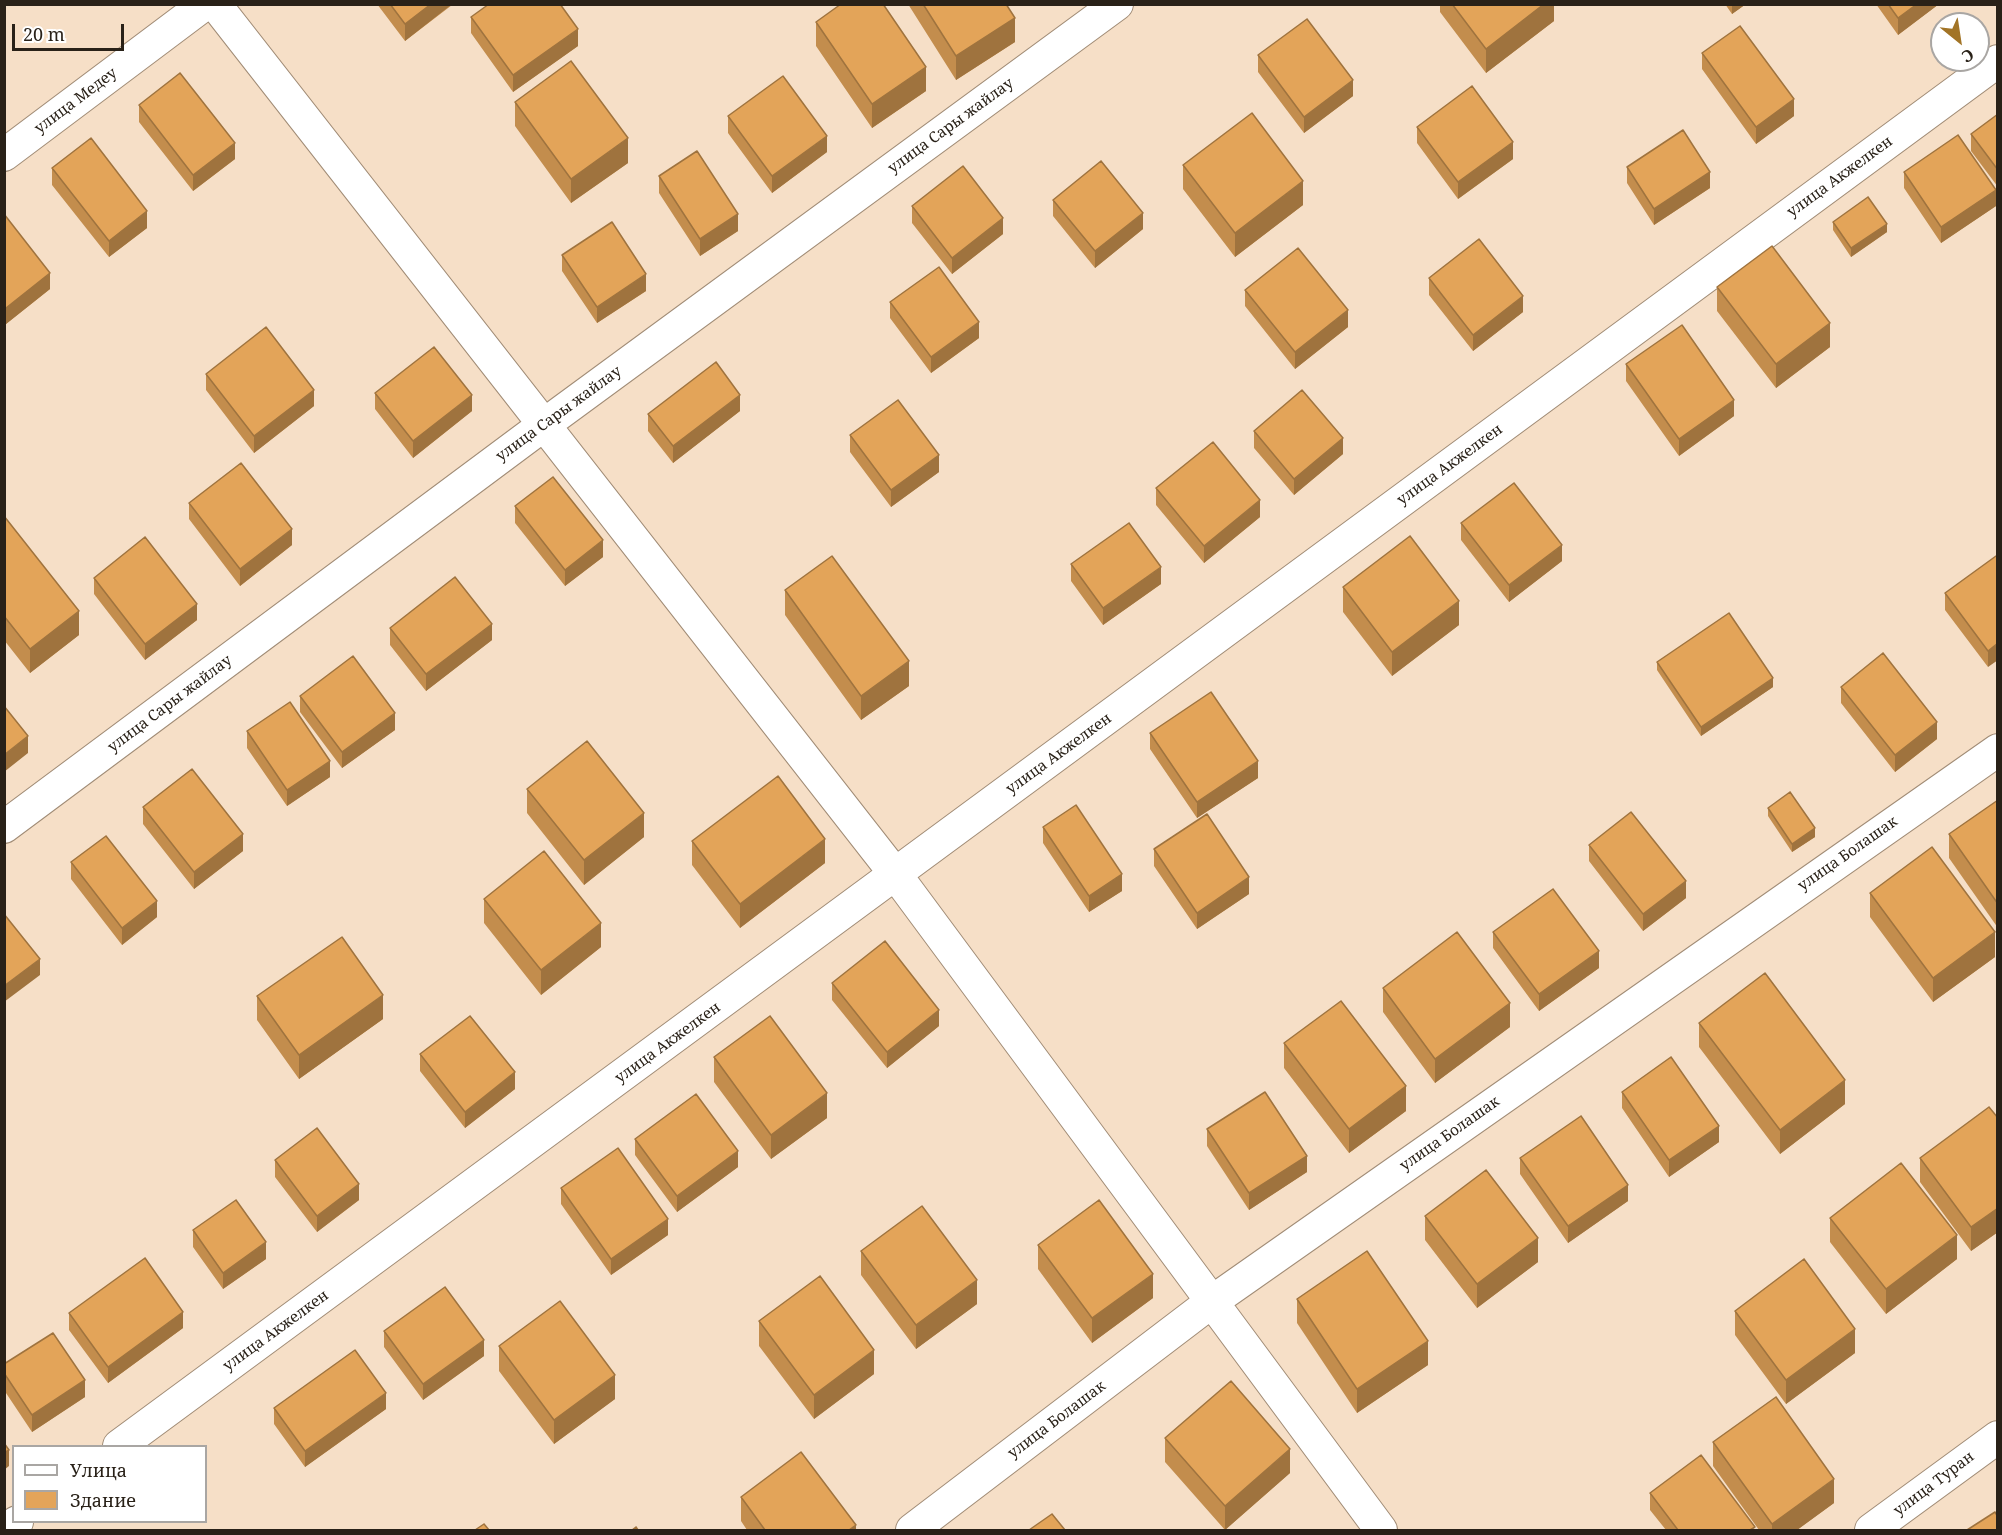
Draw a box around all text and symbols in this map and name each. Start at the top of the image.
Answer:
scale bar [15,12,128,50]
north arrow [1930,12,1990,72]
text: 20 m [23,22,65,46]
text: С [1958,44,1978,68]
street label: улица Медеу [31,64,121,138]
street label: улица Сары жайлау [885,74,1017,178]
street label: улица Акжелкен [1784,133,1896,221]
street label: улица Сары жайлау [493,362,625,466]
street label: улица Акжелкен [1394,421,1506,509]
street label: улица Сары жайлау [104,651,236,757]
street label: улица Акжелкен [1003,710,1115,798]
street label: улица Болашак [1795,813,1901,895]
street label: улица Акжелкен [612,999,724,1087]
street label: улица Болашак [1397,1093,1503,1175]
street label: улица Акжелкен [220,1287,332,1375]
street label: улица Болашак [1005,1377,1109,1463]
legend [12,1445,207,1523]
street label: улица Туран [1890,1448,1978,1520]
text: Улица [70,1458,127,1482]
text: Здание [70,1488,136,1512]

